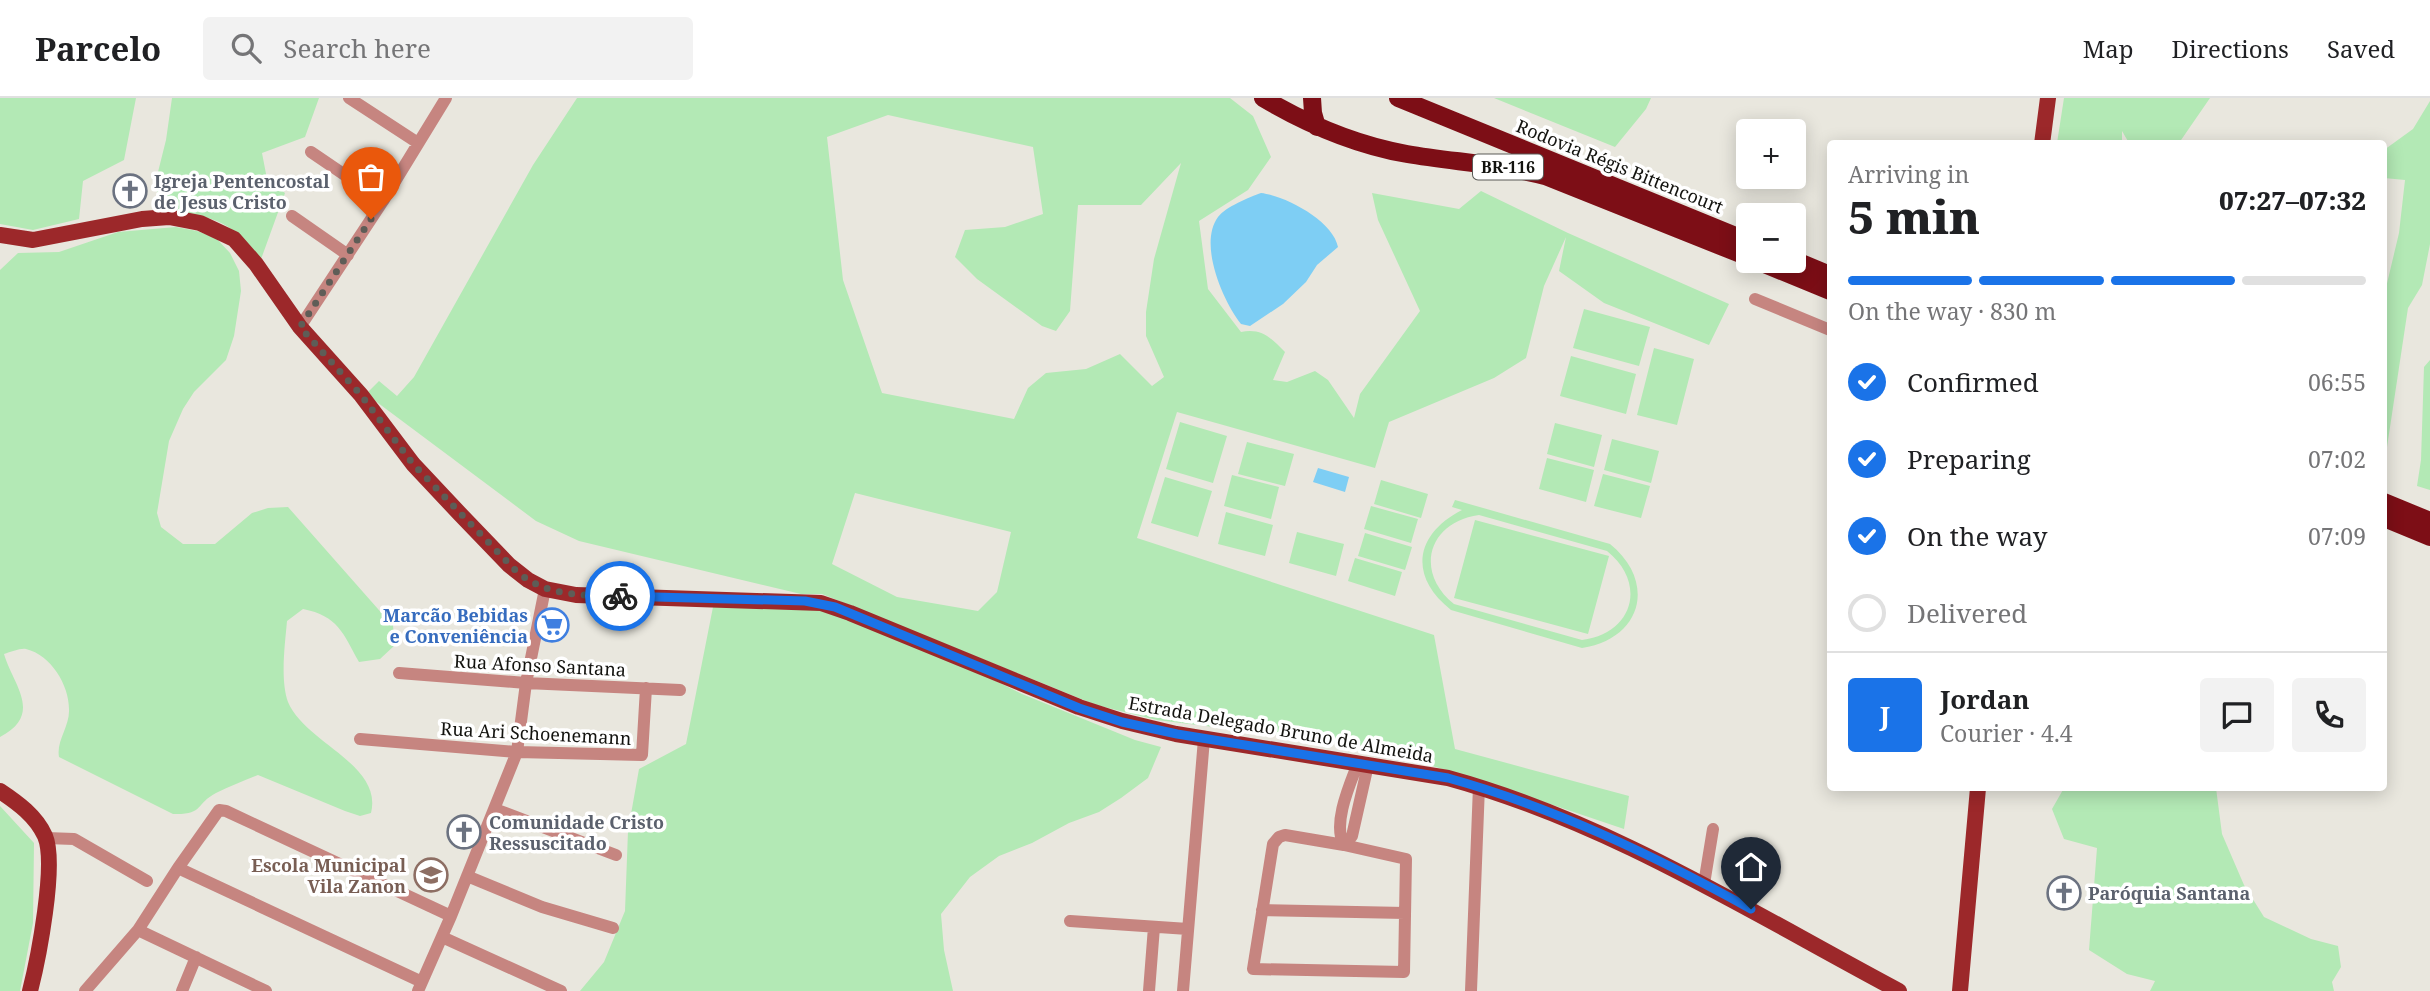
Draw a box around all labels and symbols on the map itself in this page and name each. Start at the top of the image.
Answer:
street label: Rodovia Régis Bittencourt [1513,113,1727,219]
pin [341,147,401,219]
road number: BR-116 [1473,155,1543,180]
place label: Igreja Pentencostal de Jesus Cristo [154,169,330,214]
church icon: Igreja Pentencostal de Jesus Cristo [111,172,149,210]
courier [585,561,655,631]
place label: Marcão Bebidas e Conveniência [383,603,528,648]
supermarket icon: Marcão Bebidas e Conveniência [533,606,571,644]
street label: Rua Afonso Santana [453,649,627,681]
street label: Estrada Delegado Bruno de Almeida [1127,690,1435,768]
street label: Rua Ari Schoenemann [440,716,633,750]
place label: Comunidade Cristo Ressuscitado [489,810,664,855]
church icon: Comunidade Cristo Ressuscitado [445,813,483,851]
pin [1721,837,1781,909]
place label: Escola Municipal Vila Zanon [251,853,407,898]
school or university icon: Escola Municipal Vila Zanon [412,856,450,894]
church icon: Paróquia Santana [2045,874,2083,912]
place label: Paróquia Santana [2088,881,2251,905]

